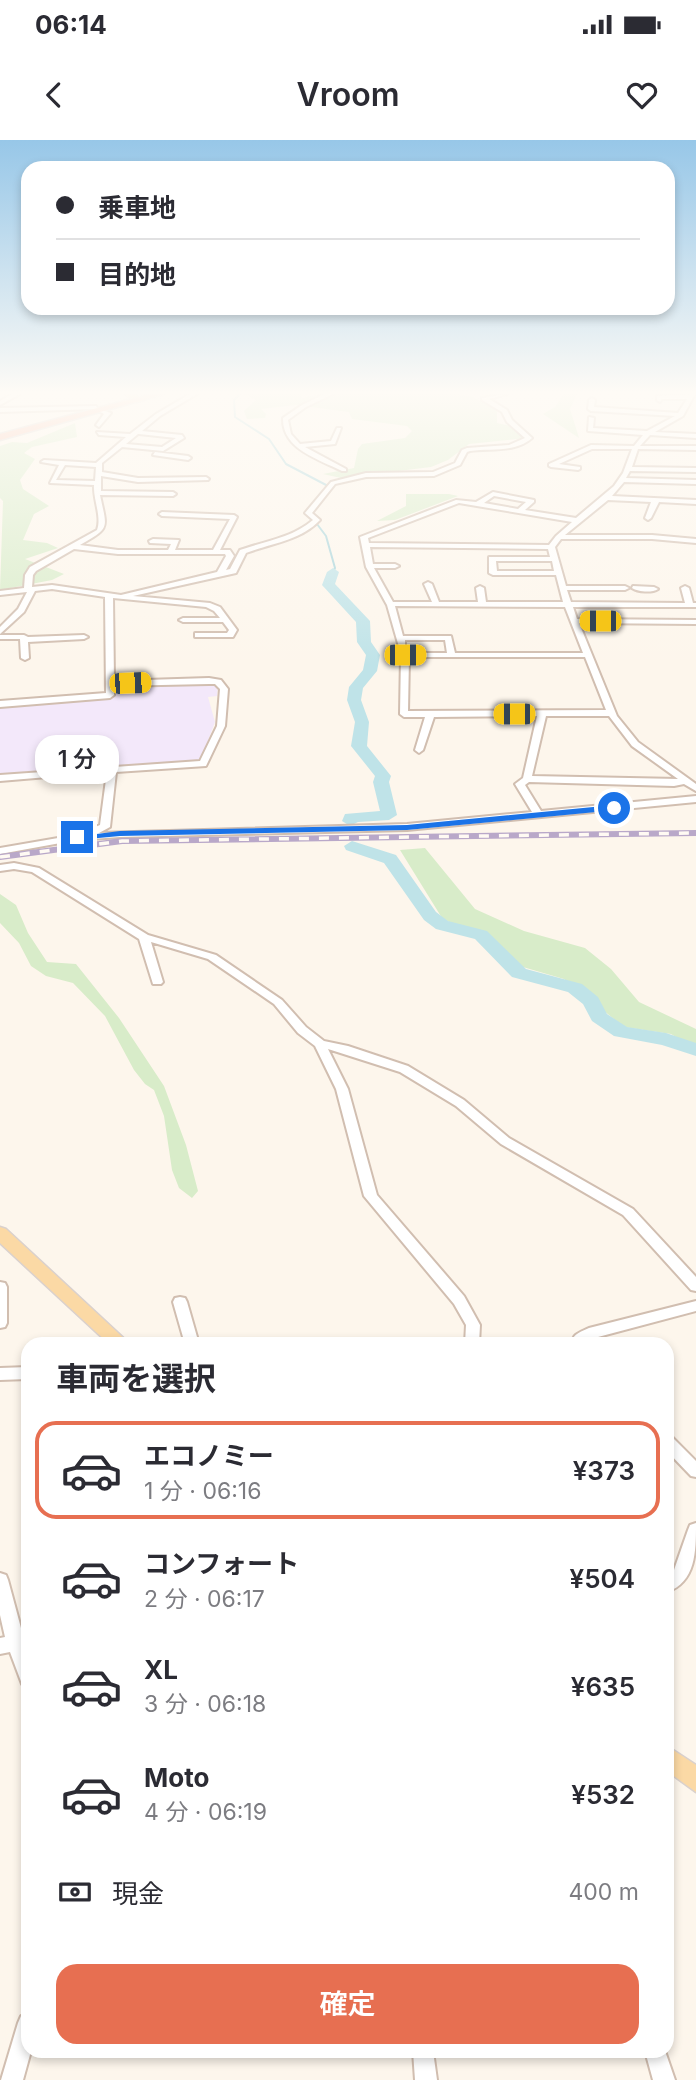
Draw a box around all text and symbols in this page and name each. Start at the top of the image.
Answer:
text: 06:14 [35,9,107,40]
text: Vroom [296,75,400,114]
icon: back [35,76,73,114]
icon: heart [623,76,661,114]
text: 乗車地 [98,192,176,223]
text: 目的地 [98,259,176,290]
car [580,611,622,632]
car [385,645,427,666]
car [109,672,152,694]
car [494,704,536,725]
callout: 1 分 [35,736,119,784]
text: 1 分 [58,745,96,773]
route start [598,792,630,824]
route end [61,821,93,853]
text: 車両を選択 [56,1359,216,1398]
icon: car [60,1439,123,1502]
text: エコノミー [144,1440,274,1471]
text: ¥373 [573,1455,635,1486]
text: 1 分 · 06:16 [144,1477,261,1505]
icon: car [60,1547,123,1610]
text: コンフォート [144,1548,299,1579]
text: ¥504 [570,1563,635,1594]
text: 2 分 · 06:17 [144,1585,265,1613]
text: XL [144,1654,178,1685]
icon: car [60,1655,123,1718]
text: ¥635 [571,1671,635,1702]
text: 3 分 · 06:18 [144,1690,266,1718]
text: Moto [144,1762,209,1793]
icon: car [60,1763,123,1826]
text: ¥532 [571,1779,635,1810]
text: 4 分 · 06:19 [144,1798,267,1826]
icon: cash [56,1873,94,1911]
text: 現金 [112,1878,164,1909]
text: 400 m [569,1878,639,1906]
button: 確定 [56,1964,639,2044]

